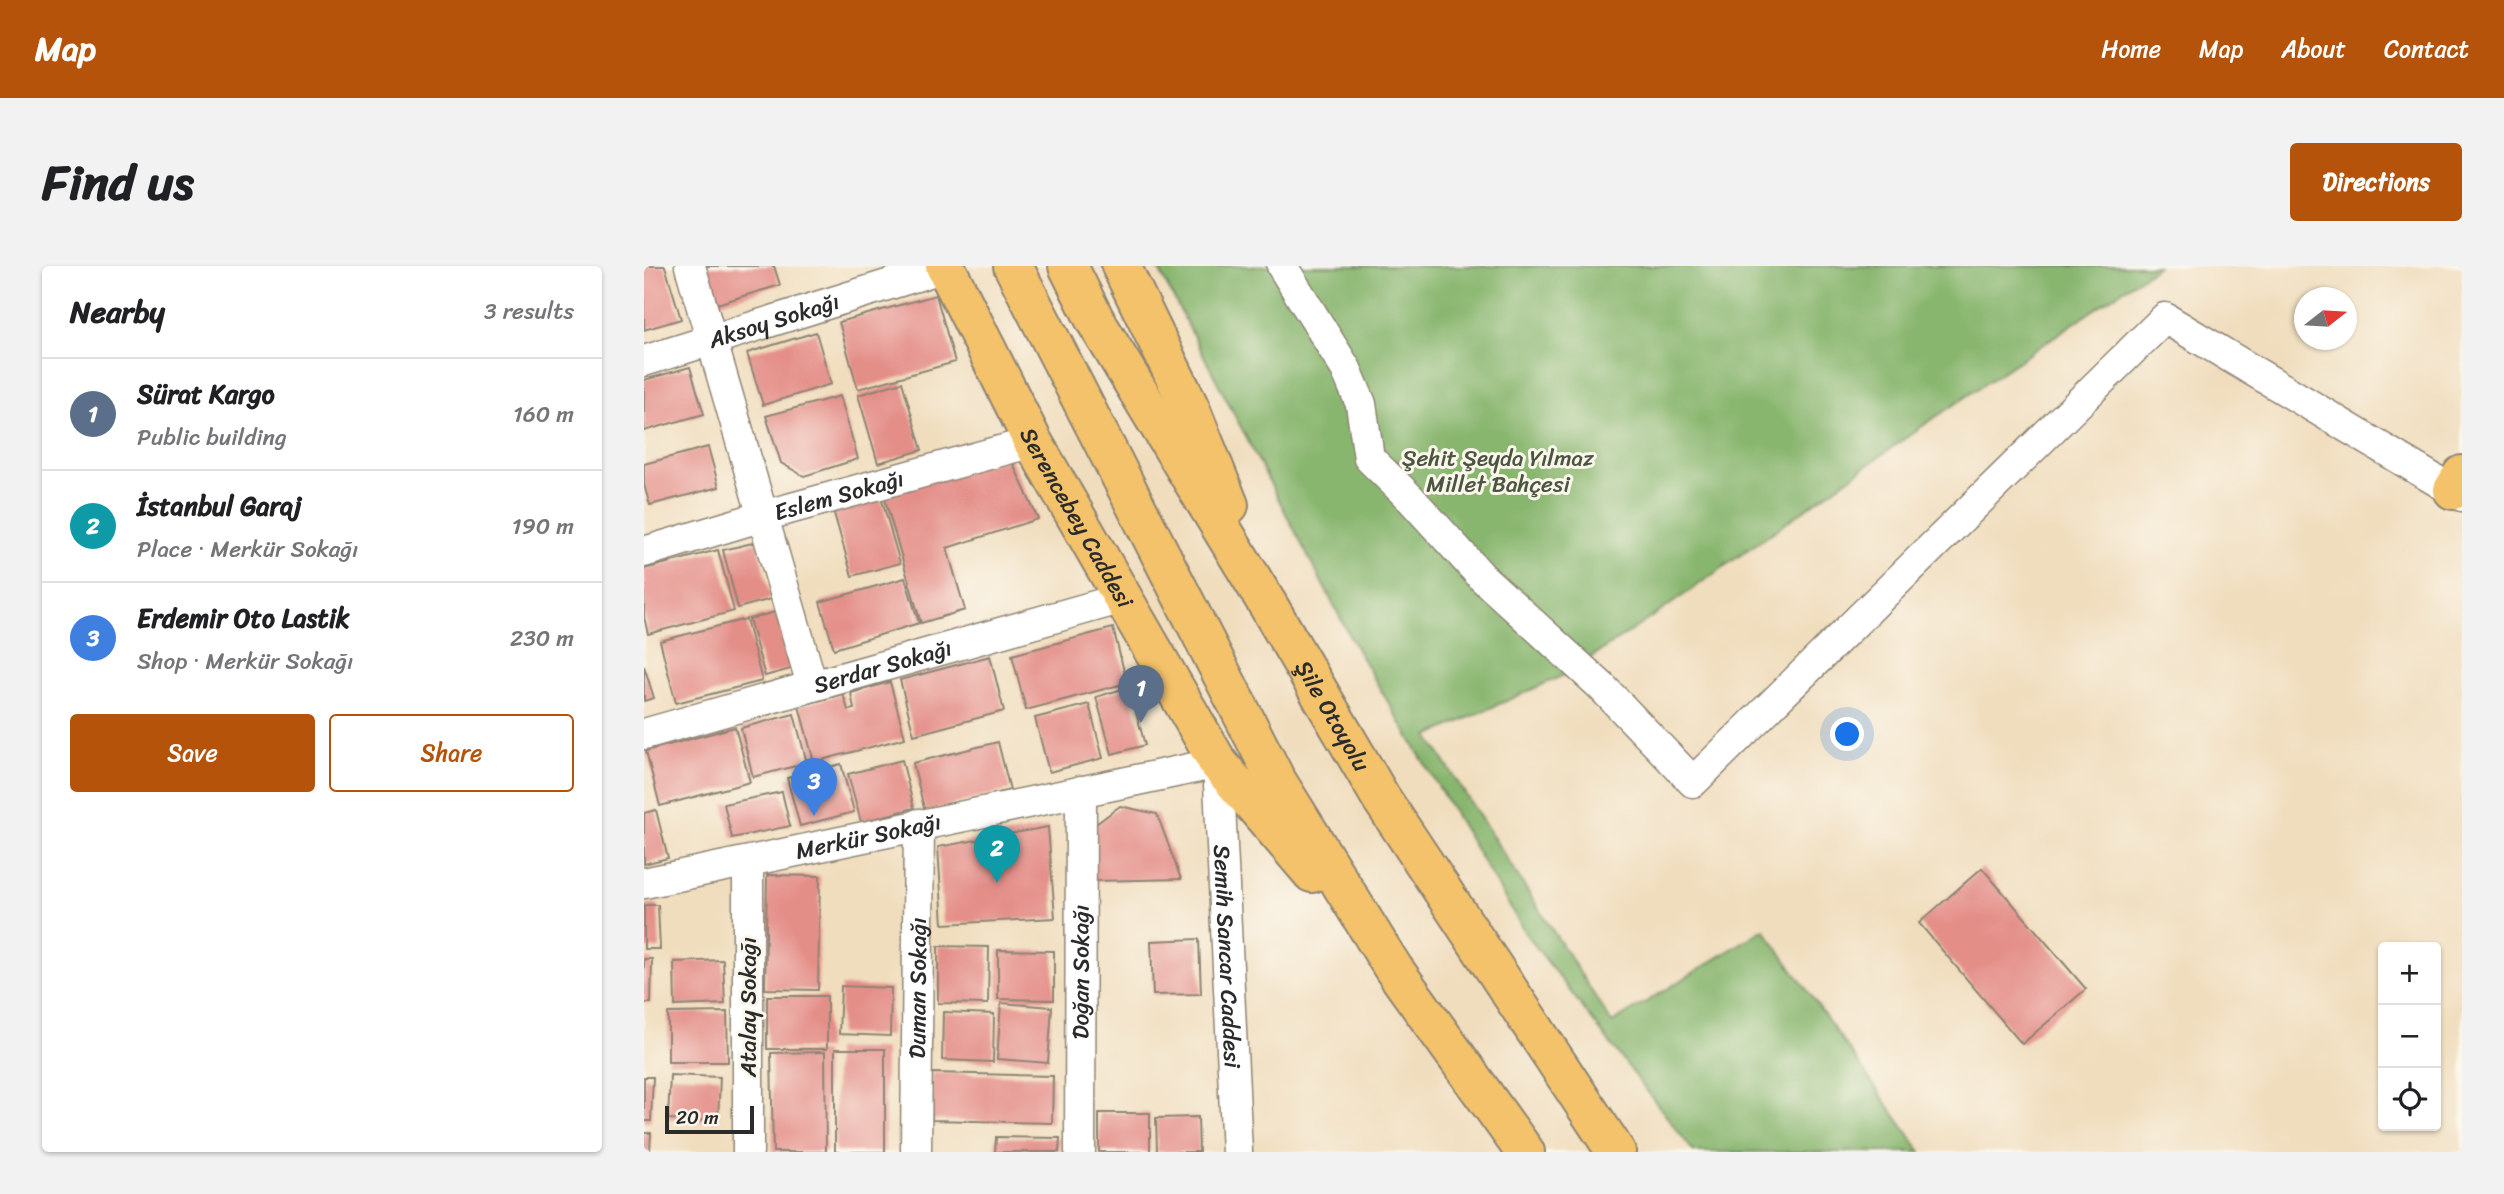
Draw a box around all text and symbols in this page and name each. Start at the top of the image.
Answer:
text: Map [35,20,96,78]
text: Home [2101,28,2161,70]
text: Map [2199,28,2243,70]
text: About [2281,28,2346,70]
text: Contact [2384,28,2469,70]
text: Find us [42,139,194,226]
button: Directions [2290,143,2462,221]
street label: Aksoy Sokağı [702,281,844,360]
text: Nearby [70,285,165,339]
north arrow [2294,287,2357,350]
text: 3 results [484,291,574,332]
text: Sürat Kargo [137,371,275,417]
text: 1 [88,394,98,435]
text: 160 m [513,394,574,435]
text: Public building [137,417,287,458]
street label: Serencebey Caddesi [1008,420,1145,616]
park label: Şehit Şeyda Yılmaz Millet Bahçesi [1402,438,1594,505]
street label: Eslem Sokağı [769,458,909,533]
text: İstanbul Garaj [137,483,302,529]
text: 2 [86,506,100,547]
text: 190 m [512,506,574,547]
text: Place · Merkür Sokağı [137,529,358,570]
text: Erdemir Oto Lastik [137,595,350,641]
text: 3 [87,618,99,659]
text: 230 m [510,618,574,659]
street label: Serdar Sokağı [808,627,957,705]
text: Shop · Merkür Sokağı [137,641,353,682]
street label: Şile Otoyolu [1284,652,1382,780]
pin: 1 [1118,665,1164,723]
button: Save [70,714,315,792]
button: Share [329,714,574,792]
your location [1830,717,1864,751]
pin: 3 [791,758,837,816]
street label: Merkür Sokağı [792,801,945,871]
pin: 2 [974,825,1020,883]
street label: Semih Sancar Caddesi [1202,844,1253,1070]
street label: Doğan Sokağı [1060,905,1101,1039]
street label: Duman Sokağı [896,917,939,1059]
street label: Atalay Sokağı [728,937,769,1078]
map controls [2378,942,2441,1131]
button: + [2378,942,2441,1005]
button: − [2378,1005,2441,1068]
button: locate [2378,1068,2441,1131]
text: 20 m [676,1101,719,1134]
scale bar [665,1103,754,1135]

